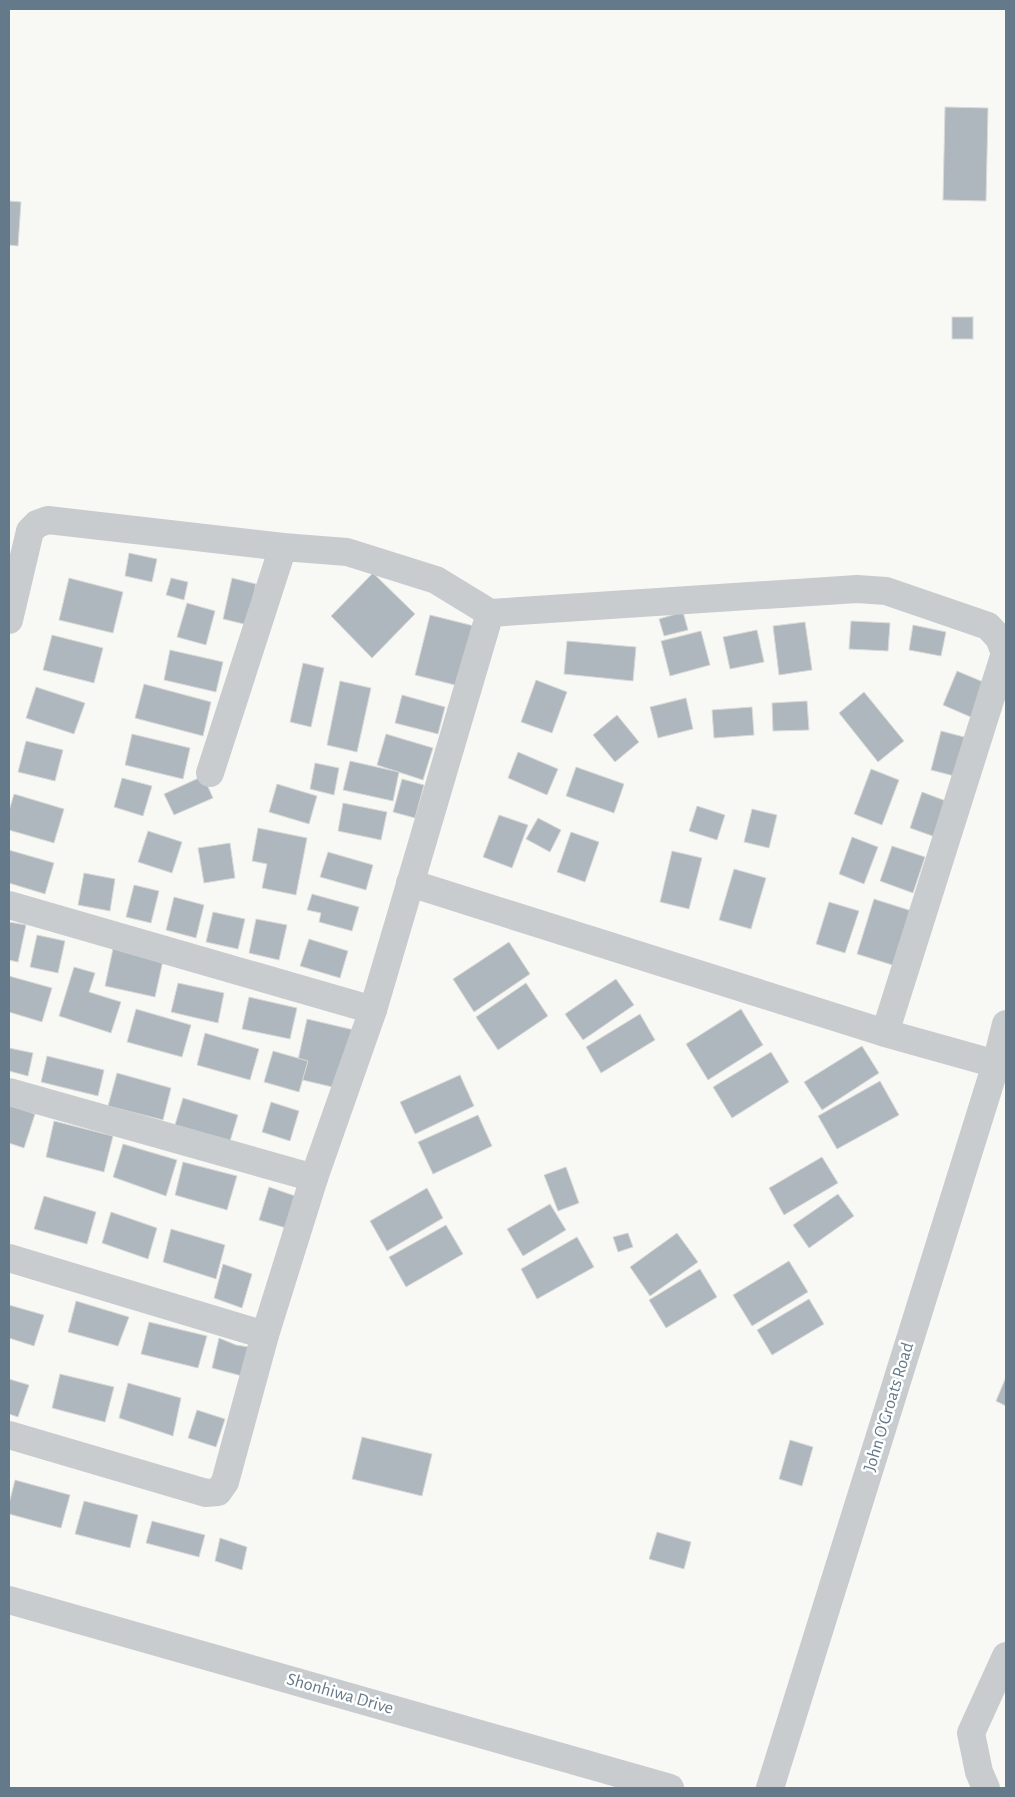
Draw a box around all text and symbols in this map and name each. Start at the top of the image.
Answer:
street label: John O'Groats Road [861,1340,917,1474]
street label: Shonhiwa Drive [285,1670,395,1718]

